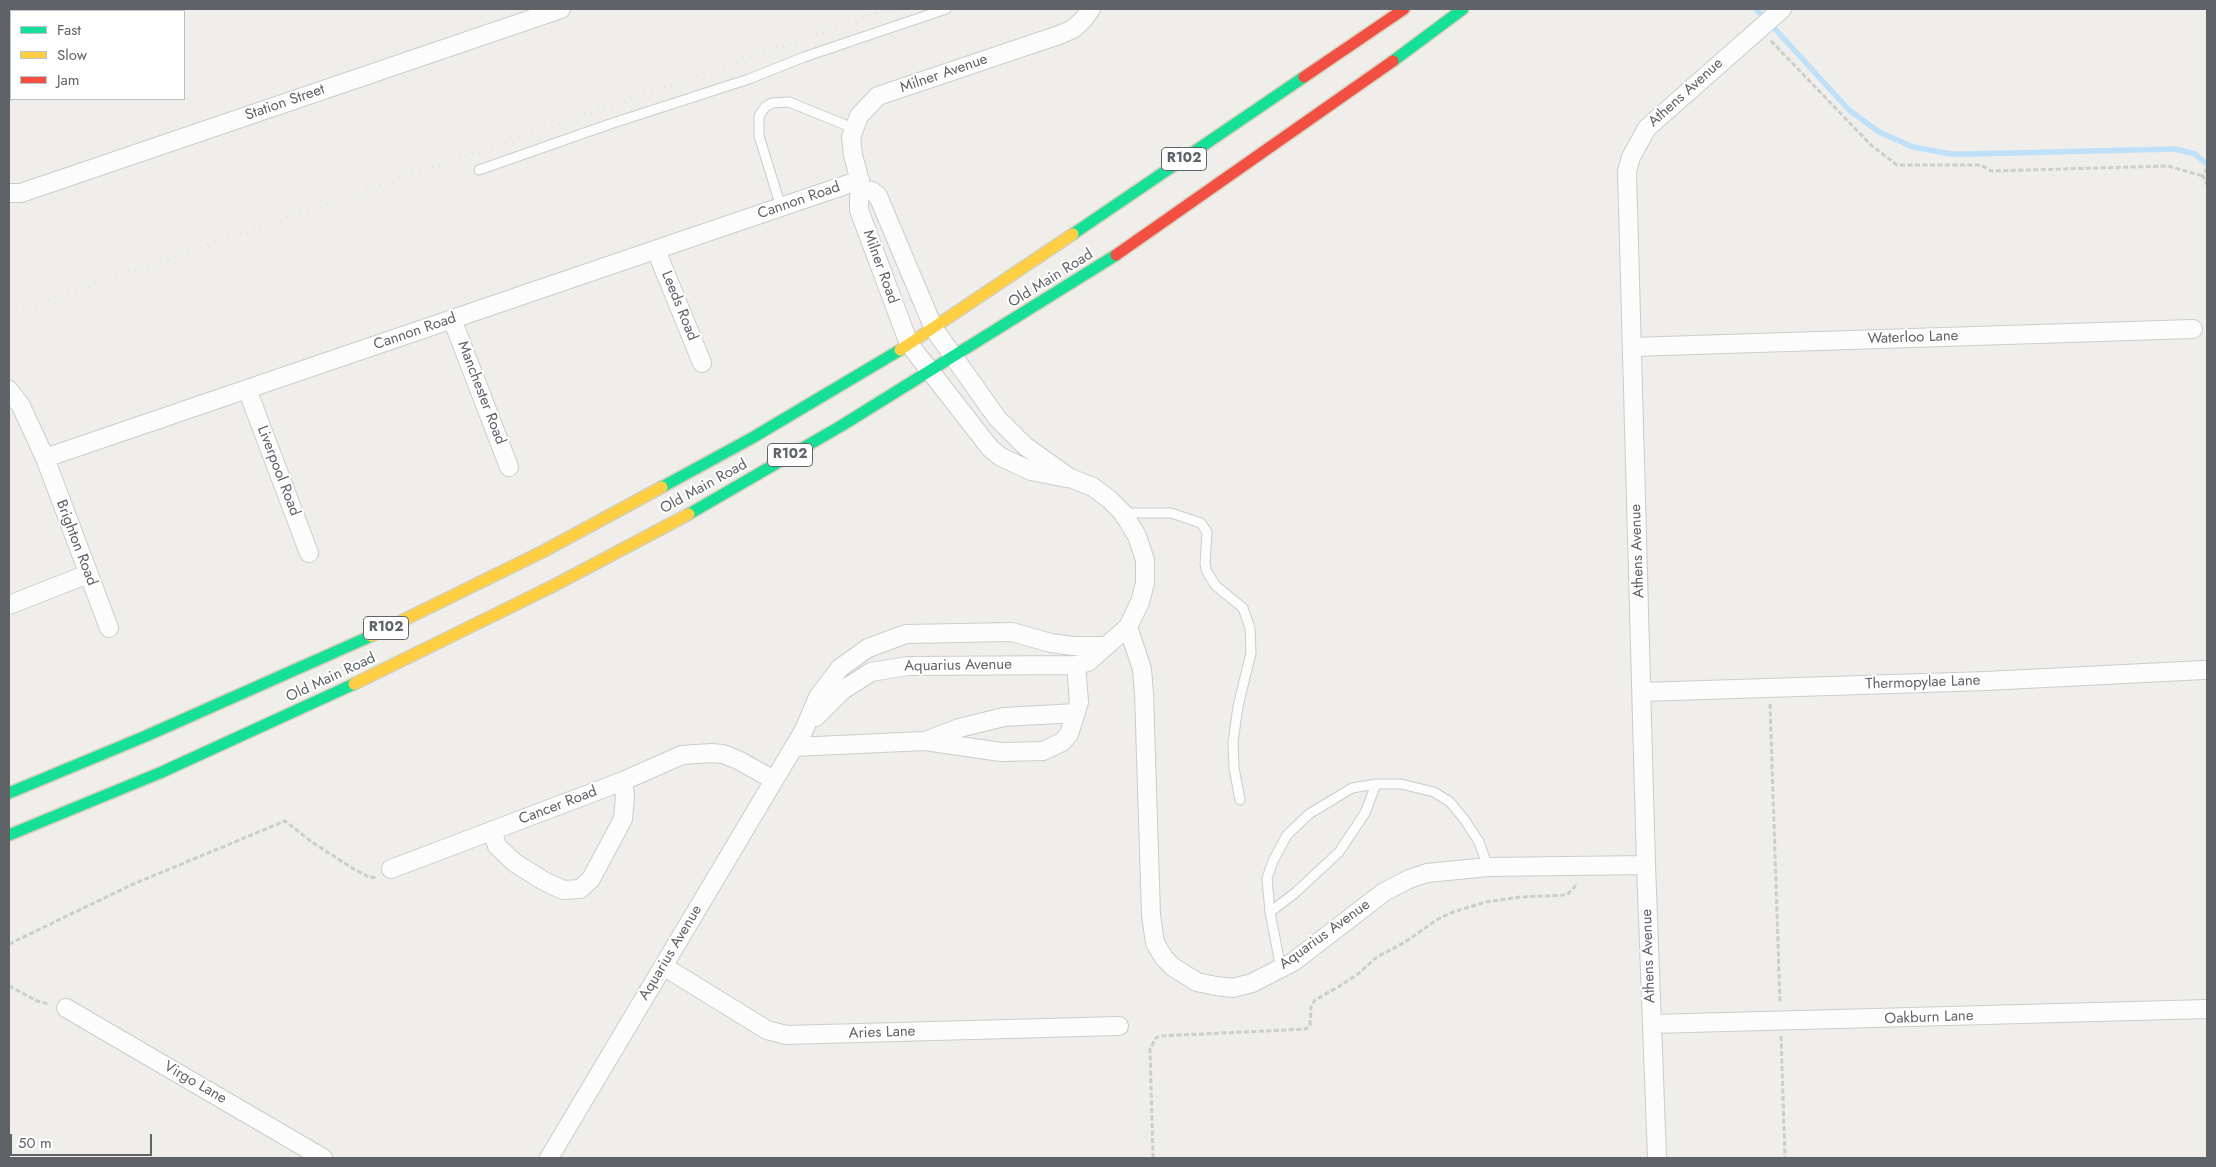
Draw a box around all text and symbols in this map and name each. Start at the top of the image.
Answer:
legend [10,10,185,100]
text: Fast [57,19,81,41]
text: Slow [57,44,87,66]
street label: Milner Avenue [898,51,990,97]
street label: Athens Avenue [1645,55,1727,131]
text: Jam [57,69,80,91]
street label: Station Street [243,81,327,125]
road number: R102 [1162,148,1206,170]
street label: Cannon Road [755,178,843,224]
street label: Milner Road [858,228,902,306]
street label: Old Main Road [1005,246,1097,312]
street label: Leeds Road [657,268,701,344]
street label: Cannon Road [371,309,459,355]
street label: Waterloo Lane [1867,327,1959,349]
street label: Manchester Road [453,339,509,447]
street label: Liverpool Road [253,423,303,519]
road number: R102 [768,444,812,466]
street label: Old Main Road [658,456,750,518]
street label: Brighton Road [51,498,101,588]
street label: Athens Avenue [1627,504,1649,598]
road number: R102 [364,616,408,640]
street label: Old Main Road [284,649,378,707]
street label: Aquarius Avenue [904,656,1012,676]
street label: Thermopylae Lane [1865,672,1981,694]
street label: Cancer Road [516,783,600,829]
street label: Aquarius Avenue [1276,896,1374,974]
street label: Aquarius Avenue [636,902,706,1004]
street label: Athens Avenue [1638,909,1660,1003]
street label: Oakburn Lane [1884,1007,1974,1029]
street label: Aries Lane [848,1023,916,1043]
street label: Virgo Lane [160,1058,230,1108]
scale bar [12,1124,155,1156]
text: 50 m [18,1132,52,1154]

